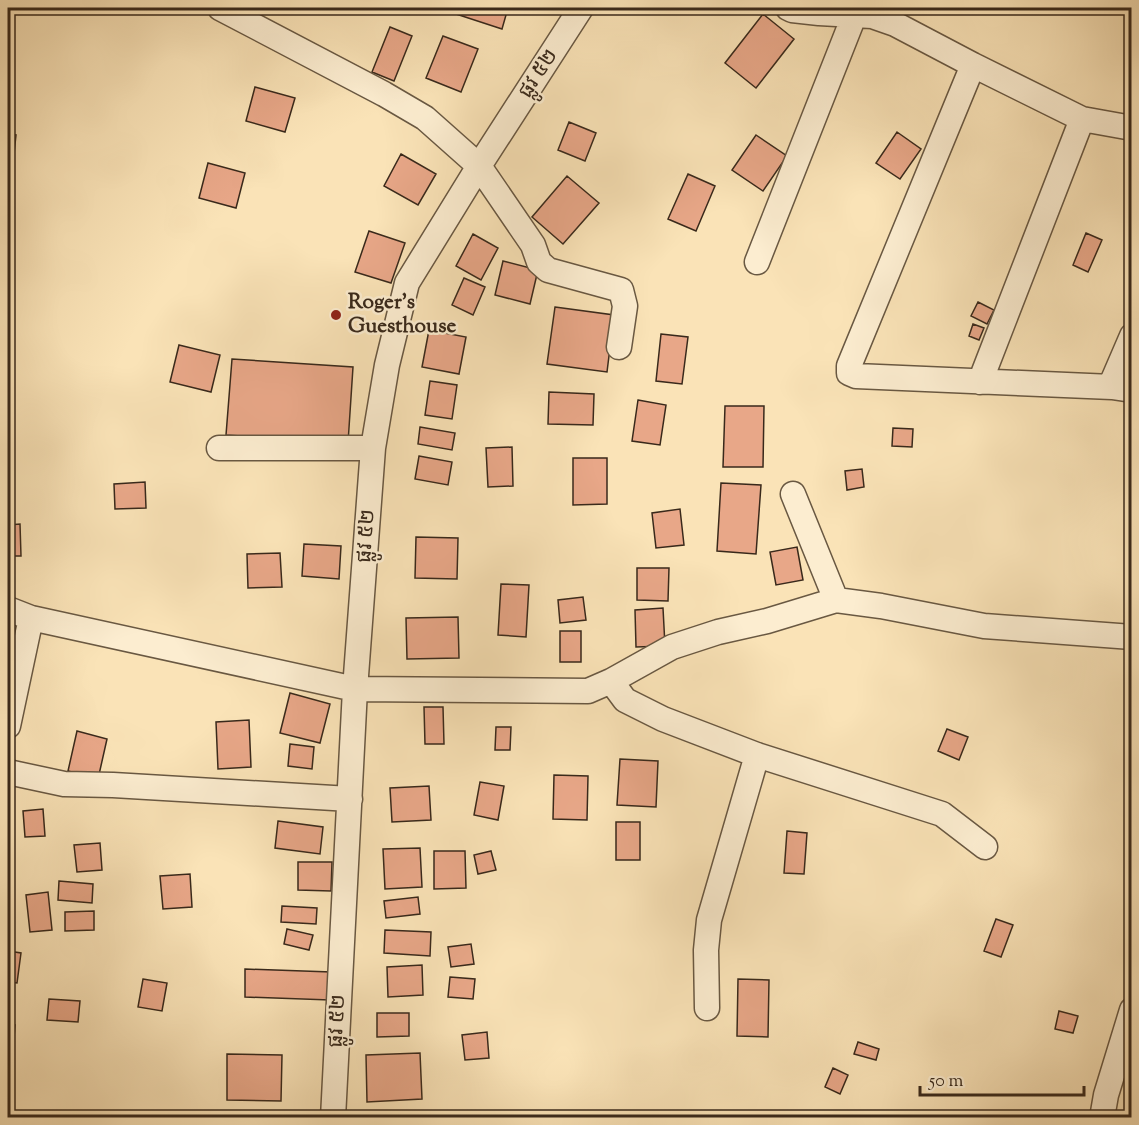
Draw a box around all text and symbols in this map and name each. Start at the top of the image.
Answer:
street label: ផ្លូវ ៥២ [512,43,568,106]
place label: Roger's Guesthouse [348,288,456,342]
marker: Roger's Guesthouse [329,308,343,322]
street label: ផ្លូវ ៥២ [350,508,386,564]
street label: ផ្លូវ ៥២ [322,993,357,1049]
scale bar [920,1059,1084,1097]
text: 50 m [928,1069,964,1095]

